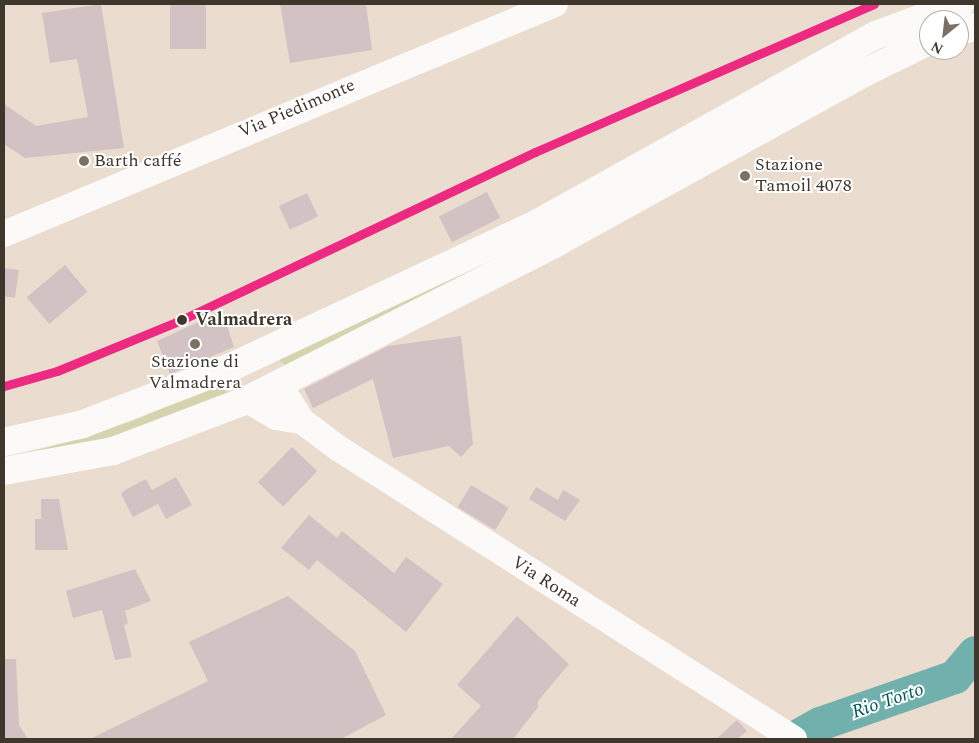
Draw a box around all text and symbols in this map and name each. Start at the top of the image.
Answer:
north arrow [919,10,969,60]
text: N [927,36,947,60]
street label: Via Piedimonte [235,75,359,143]
place label: Barth caffé [94,150,181,172]
marker: Barth caffé [78,155,90,167]
place label: Stazione Tamoil 4078 [755,155,852,198]
marker: Stazione Tamoil 4078 [739,170,751,182]
place label: Valmadrera [195,309,292,331]
marker: Valmadrera [173,311,191,329]
marker: Stazione di Valmadrera [189,338,201,350]
place label: Stazione di Valmadrera [149,352,241,394]
street label: Via Roma [507,552,585,612]
water label: Rio Torto [849,678,927,724]

